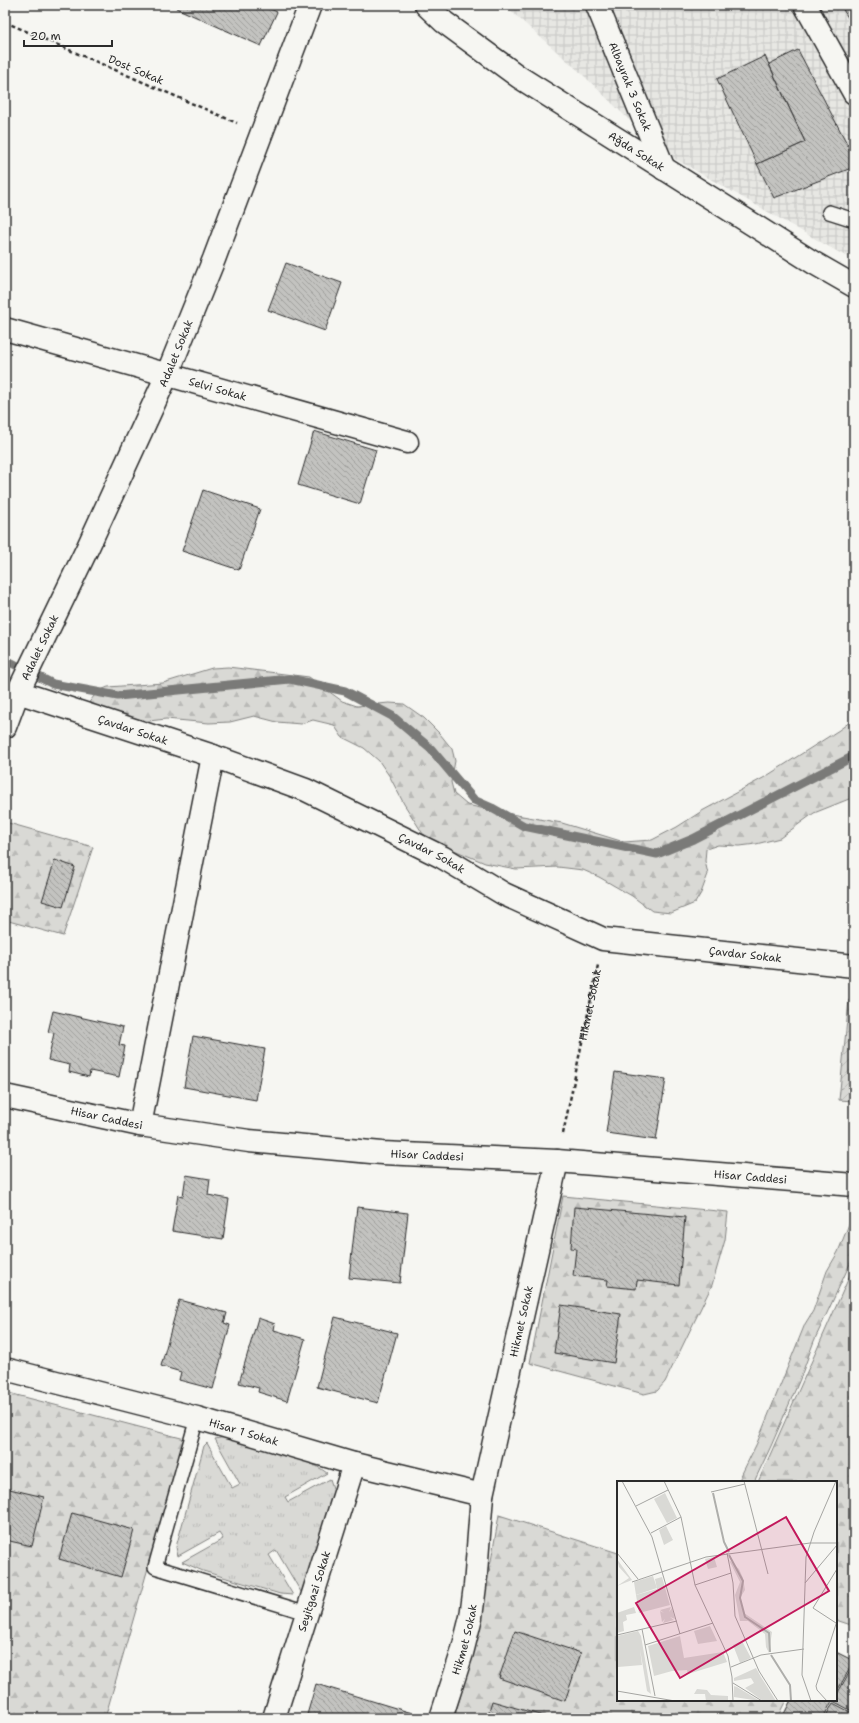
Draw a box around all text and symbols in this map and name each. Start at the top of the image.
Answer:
scale bar [24,22,112,48]
text: 20 m [30,28,61,44]
street label: Albayrak 3 Sokak [605,40,655,133]
street label: Dost Sokak [106,52,166,88]
street label: Ağda Sokak [606,128,668,175]
street label: Adalet Sokak [155,317,196,389]
street label: Selvi Sokak [187,374,249,404]
street label: Adalet Sokak [17,612,62,683]
street label: Çavdar Sokak [96,711,170,748]
street label: Çavdar Sokak [396,829,468,877]
street label: Çavdar Sokak [708,943,783,966]
street label: Hikmet Sokak [575,968,604,1042]
street label: Hisar Caddesi [69,1103,144,1133]
street label: Hisar Caddesi [390,1146,464,1164]
street label: Hisar Caddesi [713,1166,788,1187]
street label: Hikmet Sokak [506,1284,536,1358]
street label: Hisar 1 Sokak [207,1414,280,1449]
inset map [617,1481,837,1701]
street label: Seyitgazi Sokak [294,1549,334,1634]
street label: Hikmet Sokak [448,1603,480,1677]

